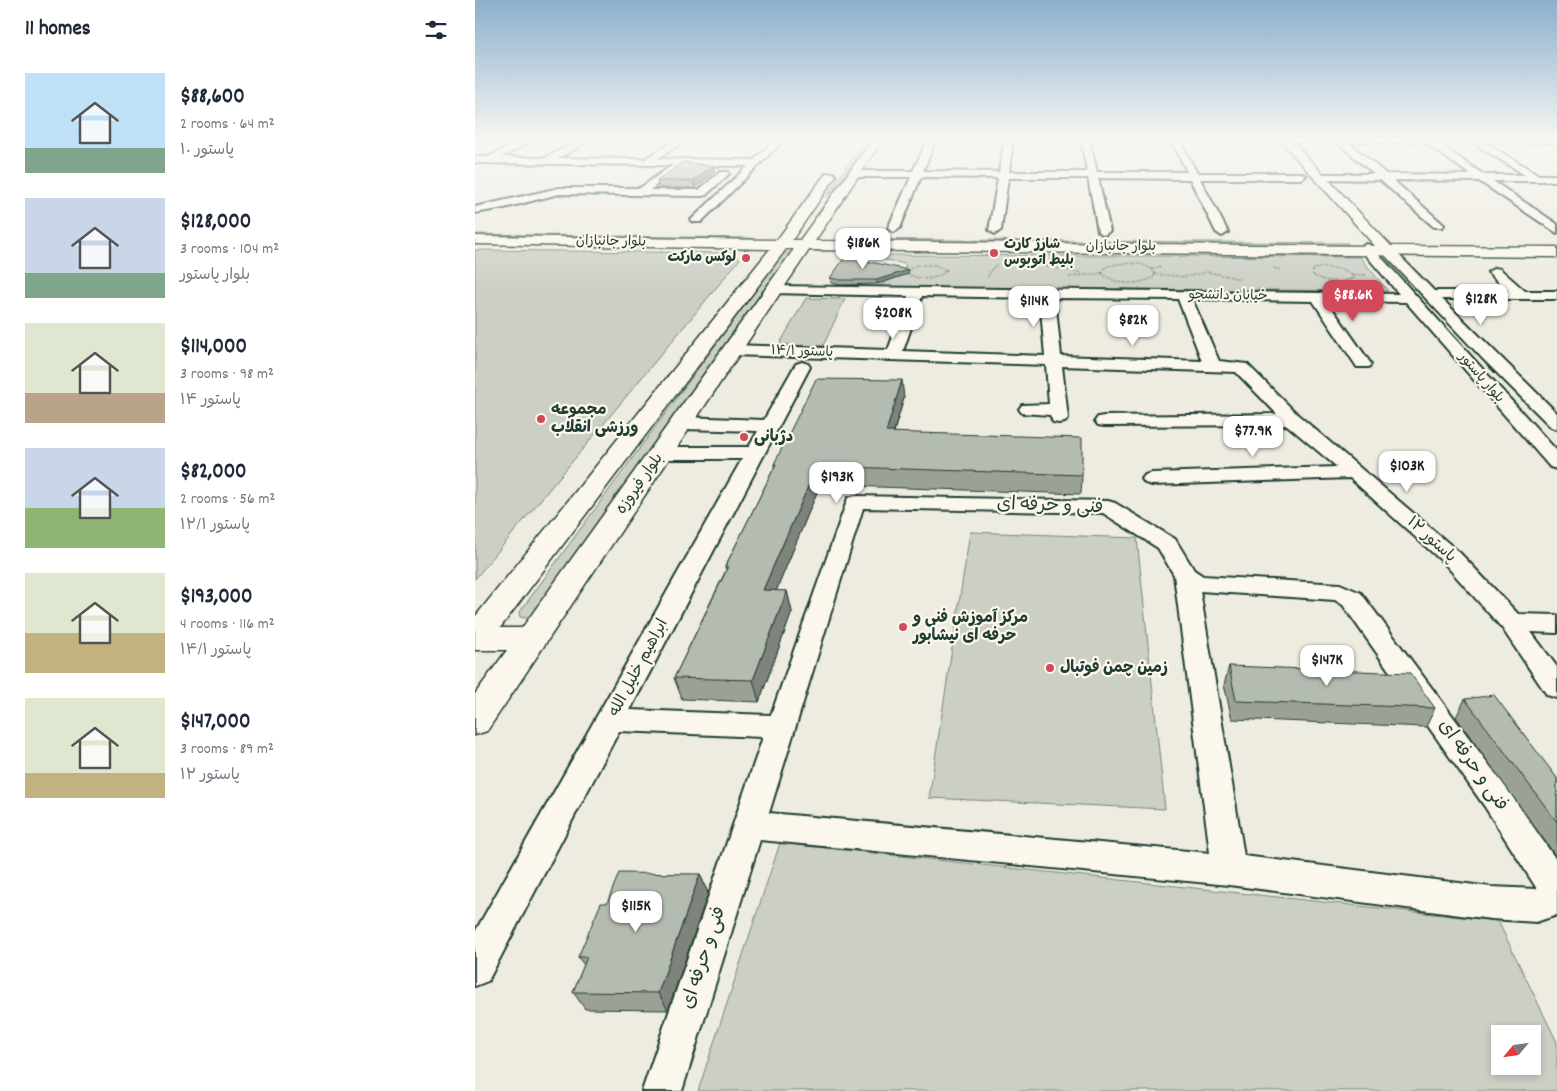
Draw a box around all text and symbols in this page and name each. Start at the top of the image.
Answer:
text: 11 homes [25,15,90,45]
icon: filters [422,16,450,44]
text: $88,600 [180,83,245,113]
icon: home [65,93,125,153]
text: 2 rooms · 64 m² [180,113,275,136]
text: پاستور ۱۰ [180,139,234,162]
text: $128,000 [180,208,251,238]
icon: home [65,218,125,278]
pin: $186K [828,228,898,270]
street label: بلوار جانبازان [576,231,646,253]
text: $186K [846,232,880,255]
place label: شارژ کارت بلیط اتوبوس [1004,235,1074,271]
street label: بلوار جانبازان [1086,237,1156,257]
text: 3 rooms · 104 m² [180,238,279,261]
marker: شارژ کارت بلیط اتوبوس [988,247,1000,259]
place label: لوکس مارکت [668,248,736,268]
marker: لوکس مارکت [740,252,752,264]
text: بلوار پاستور [180,264,250,287]
pin: $88.6K [1312,280,1394,322]
text: $88.6K [1334,284,1372,307]
pin: $128K [1446,284,1516,326]
street label: خیابان دانشجو [1187,285,1268,307]
pin: $114K [999,286,1069,328]
text: $128K [1465,288,1497,311]
text: $114K [1019,290,1049,313]
pin: $208K [858,298,928,340]
text: $208K [874,302,912,325]
pin: $82K [1103,304,1163,347]
text: $82K [1119,309,1147,332]
text: $114,000 [180,333,247,363]
street label: پاستور ۱۴/۱ [770,341,834,363]
icon: home [65,343,125,403]
street label: بلوار پاستور [1453,348,1509,408]
text: 3 rooms · 98 m² [180,363,274,386]
text: پاستور ۱۴ [180,389,241,412]
place label: مجموعه ورزشی انقلاب [551,399,638,440]
marker: مجموعه ورزشی انقلاب [535,413,547,425]
pin: $77.9K [1212,416,1294,458]
text: $77.9K [1234,420,1272,443]
place label: دژبانی [754,426,793,449]
marker: دژبانی [738,431,750,443]
street label: بلوار فیروزه [610,449,670,519]
pin: $103K [1372,450,1442,493]
text: $103K [1390,455,1424,478]
text: $82,000 [180,458,247,488]
pin: $193K [802,462,872,504]
text: $193K [820,466,854,489]
icon: home [65,468,125,528]
text: 2 rooms · 56 m² [180,488,275,511]
street label: فنی و حرفه ای [996,492,1104,522]
street label: ۱۲ پاستور [1401,511,1461,569]
text: پاستور ۱۲/۱ [180,514,250,537]
text: $193,000 [180,583,253,613]
icon: home [65,593,125,653]
place label: مرکز آموزش فنی و حرفه ای نیشابور [911,607,1028,648]
text: 4 rooms · 116 m² [180,613,275,636]
street label: ابراهیم خلیل الله [603,615,675,721]
marker: مرکز آموزش فنی و حرفه ای نیشابور [897,621,909,633]
text: پاستور ۱۴/۱ [180,639,251,662]
pin: $147K [1292,644,1362,687]
text: $147K [1311,649,1343,672]
place label: زمین چمن فوتبال [1060,657,1168,680]
marker: زمین چمن فوتبال [1044,662,1056,674]
text: $147,000 [180,708,250,738]
street label: فنی و حرفه ای [1430,715,1514,817]
icon: home [65,718,125,778]
text: 3 rooms · 89 m² [180,738,274,761]
text: ۱۲ پاستور [180,764,240,787]
pin: $115K [601,890,671,933]
text: $115K [621,895,651,918]
street label: فنی و حرفه ای [676,903,734,1013]
north arrow [1491,1025,1541,1075]
map controls [1491,1025,1541,1075]

